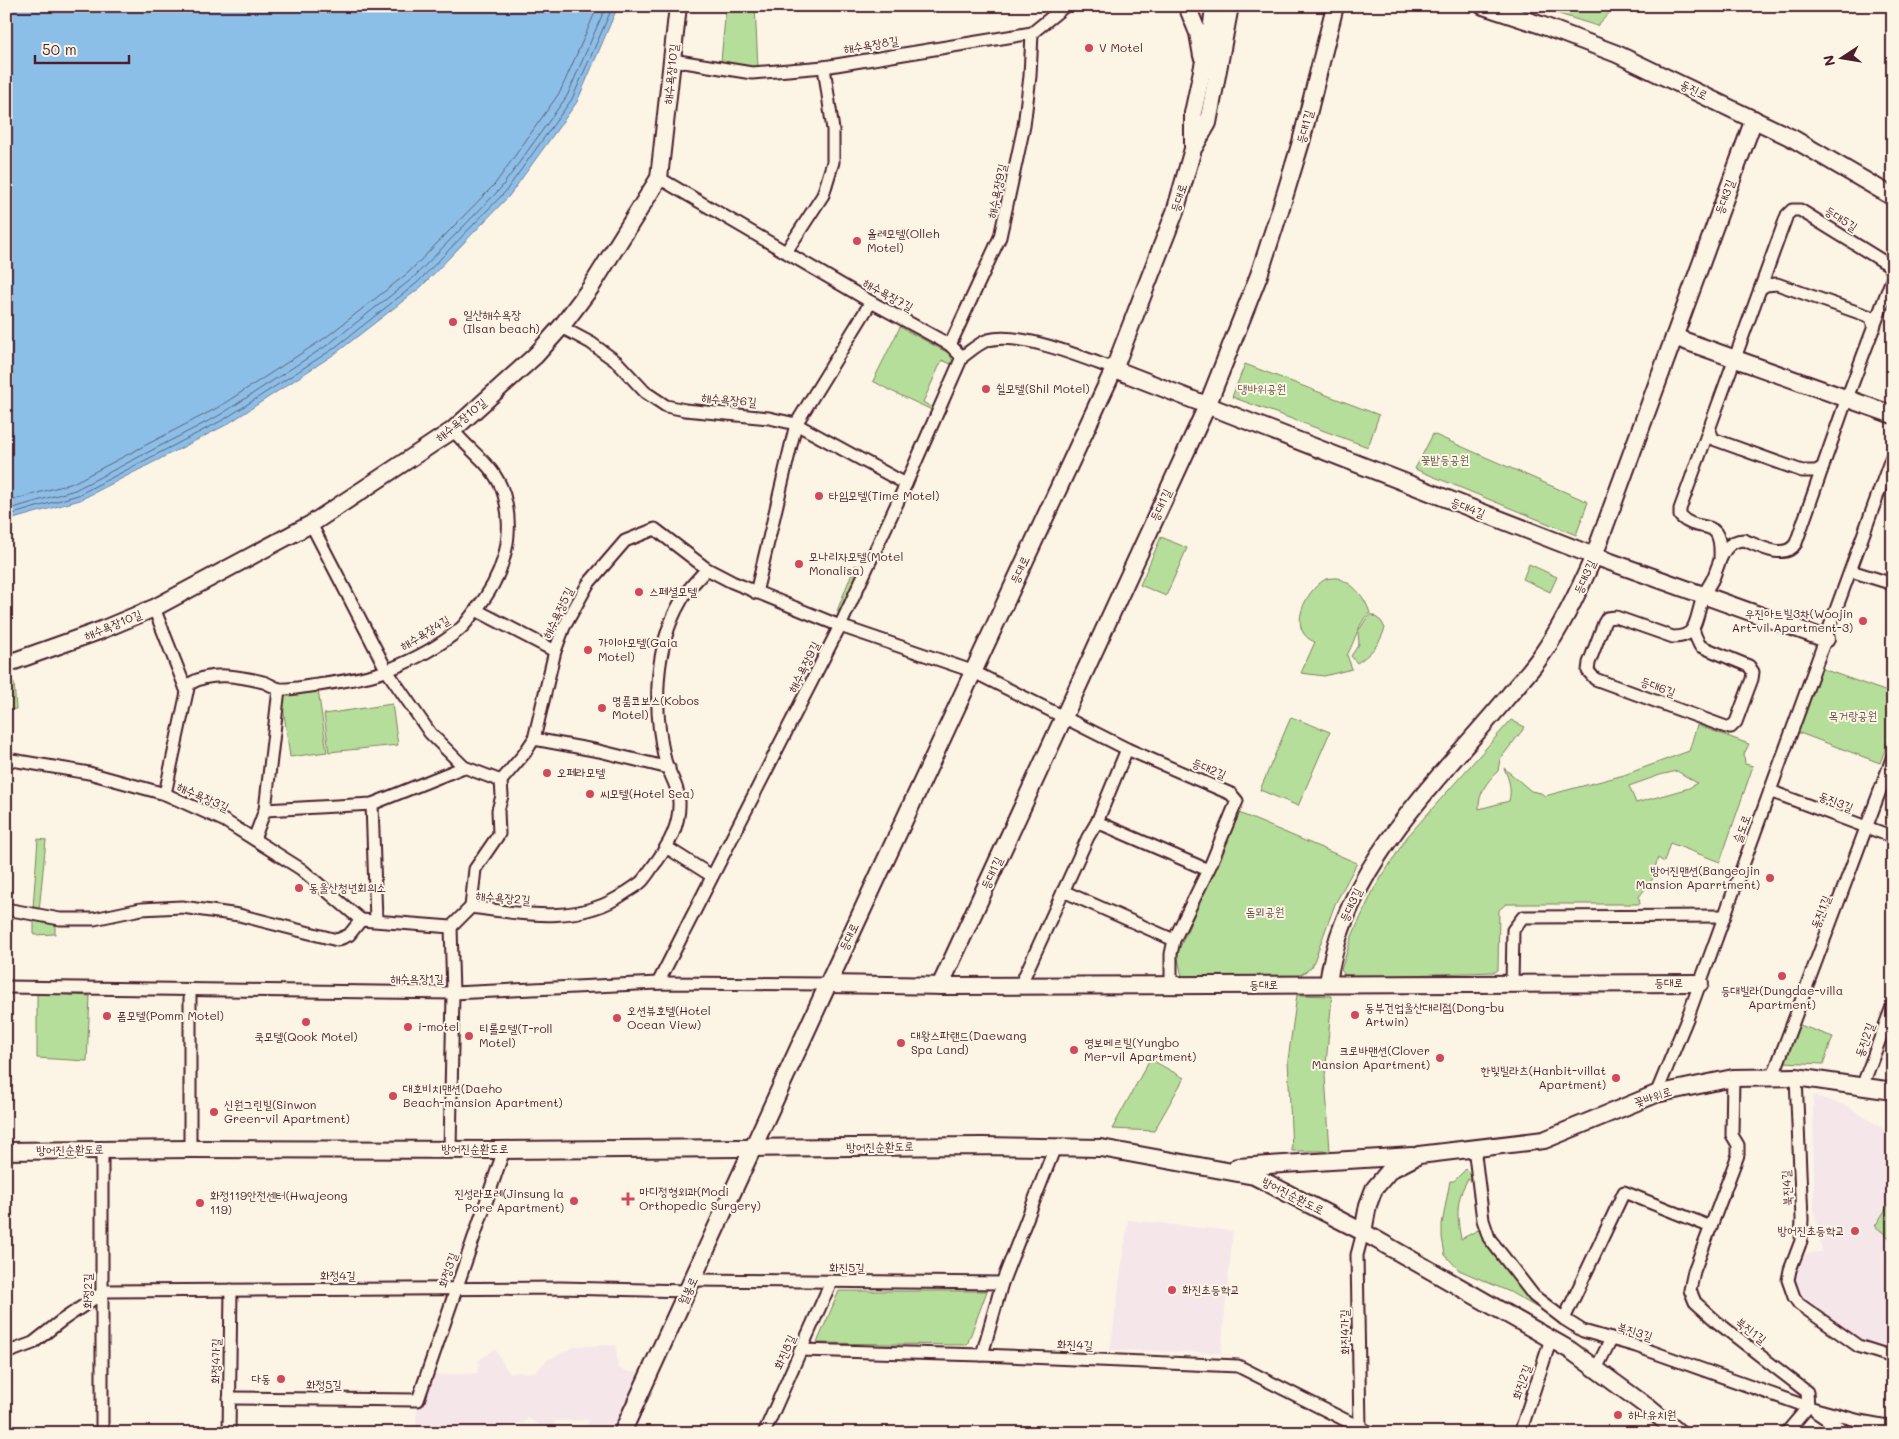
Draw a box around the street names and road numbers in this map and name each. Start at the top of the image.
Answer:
street label: 해수욕장8길 [842,32,900,56]
street label: 해수욕장10길 [659,42,681,105]
street label: 동진로 [1678,76,1711,103]
street label: 등대1길 [1292,108,1316,145]
street label: 해수욕장9길 [982,162,1010,220]
street label: 등대3길 [1710,177,1738,216]
street label: 등대로 [1166,182,1190,214]
street label: 등대5길 [1822,202,1861,235]
street label: 해수욕장7길 [861,274,917,315]
street label: 해수욕장6길 [701,389,758,409]
street label: 해수욕장10길 [432,394,489,445]
street label: 등대1길 [1146,485,1175,524]
street label: 등대4길 [1449,493,1488,521]
street label: 등대로 [1006,553,1032,586]
street label: 등대3길 [1569,557,1599,596]
street label: 해수욕장5길 [538,584,577,641]
street label: 해수욕장10길 [81,605,144,643]
street label: 해수욕장4길 [397,611,453,653]
street label: 해수욕장9길 [783,638,823,695]
street label: 등대6길 [1639,672,1678,700]
street label: 등대2길 [1190,754,1229,783]
street label: 해수욕장3길 [175,778,232,815]
street label: 동진3길 [1817,787,1856,815]
street label: 슬도로 [1729,812,1754,845]
street label: 등대1길 [977,853,1006,892]
street label: 등대3길 [1335,885,1365,924]
street label: 해수욕장2길 [475,887,532,907]
street label: 동진1길 [1806,892,1834,931]
street label: 등대로 [835,920,861,953]
street label: 해수욕장1길 [390,970,444,986]
street label: 등대로 [1655,974,1683,990]
street label: 등대로 [1250,976,1278,992]
street label: 동진2길 [1850,1020,1878,1059]
street label: 꽃바위로 [1632,1082,1674,1110]
street label: 방어진순환도로 [846,1137,914,1155]
street label: 방어진순환도로 [36,1140,104,1158]
street label: 방어진순환도로 [441,1140,509,1156]
street label: 북진4길 [1777,1169,1795,1206]
street label: 방어진순환도로 [1260,1173,1327,1218]
street label: 화정3길 [434,1250,461,1289]
street label: 화진5길 [829,1259,865,1275]
street label: 화정4길 [320,1267,356,1283]
street label: 화정2길 [79,1273,95,1309]
street label: 월봉로 [674,1274,700,1307]
street label: 화진4가길 [1336,1309,1352,1355]
street label: 북진1길 [1733,1313,1770,1347]
street label: 북진3길 [1616,1318,1655,1344]
street label: 화진8길 [769,1331,799,1371]
street label: 화진4길 [1057,1335,1094,1353]
street label: 화정4가길 [207,1338,223,1384]
street label: 화진2길 [1508,1362,1535,1401]
street label: 화정5길 [306,1376,342,1392]

